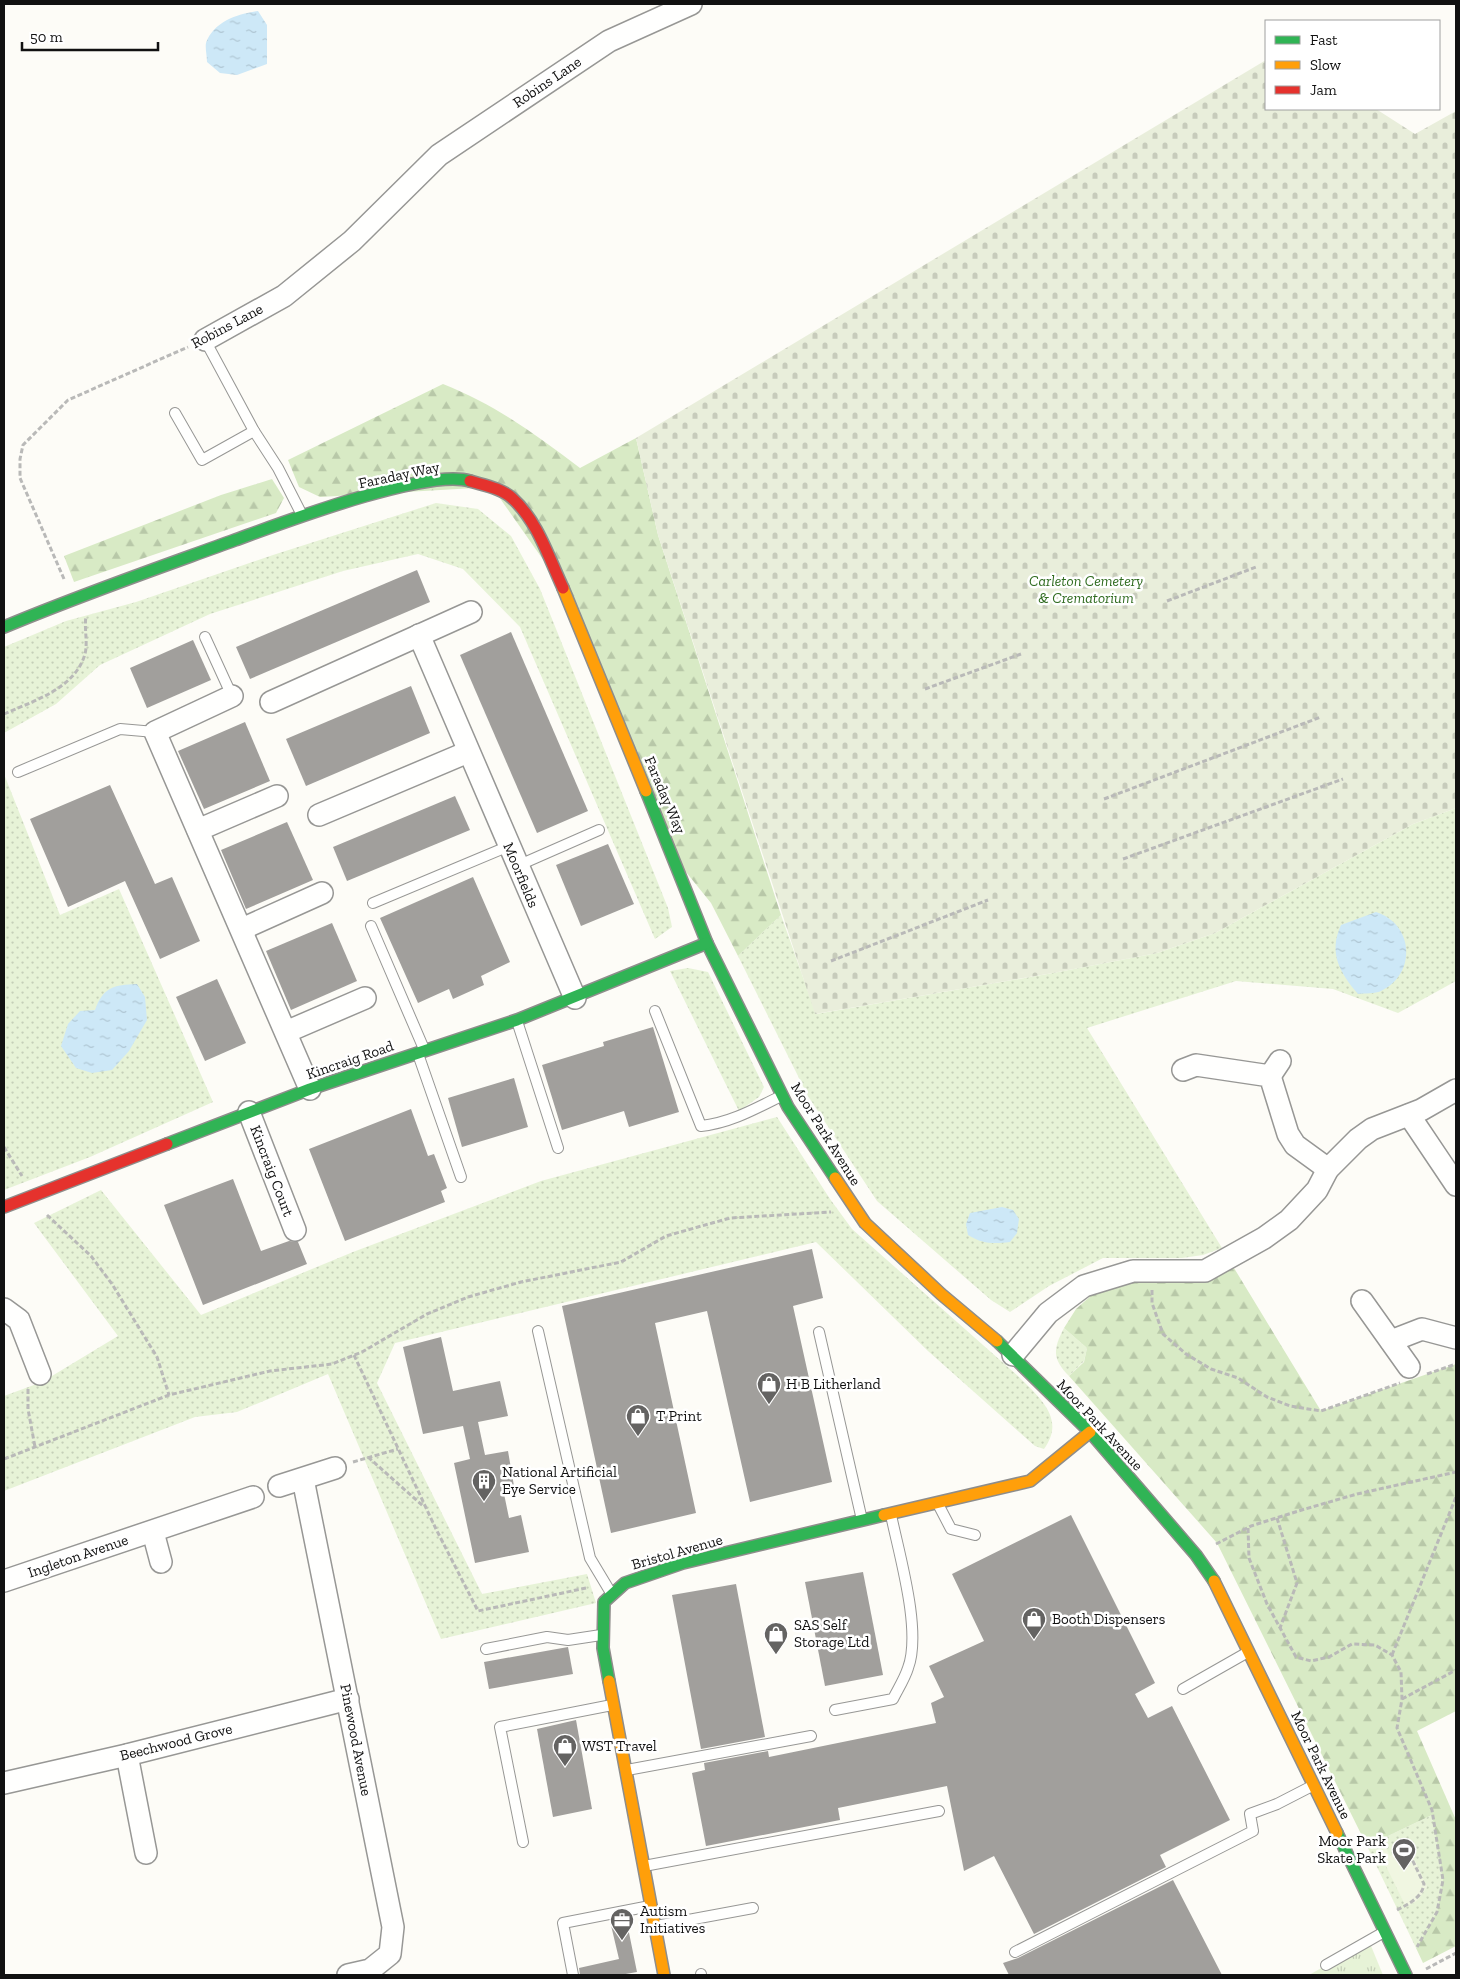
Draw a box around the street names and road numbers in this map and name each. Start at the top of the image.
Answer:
street label: Robins Lane [509,53,585,111]
street label: Robins Lane [188,300,266,352]
street label: Faraday Way [357,458,441,492]
street label: Faraday Way [641,754,689,837]
street label: Moorfields [499,840,543,910]
street label: Kincraig Road [304,1036,397,1083]
street label: Moor Park Avenue [787,1079,865,1189]
street label: Kincraig Court [246,1123,298,1220]
street label: Moor Park Avenue [1053,1376,1147,1474]
street label: Ingleton Avenue [25,1530,131,1582]
street label: Bristol Avenue [629,1530,725,1574]
street label: Pinewood Avenue [336,1682,376,1798]
street label: Moor Park Avenue [1287,1708,1355,1822]
street label: Beechwood Grove [118,1719,234,1765]

